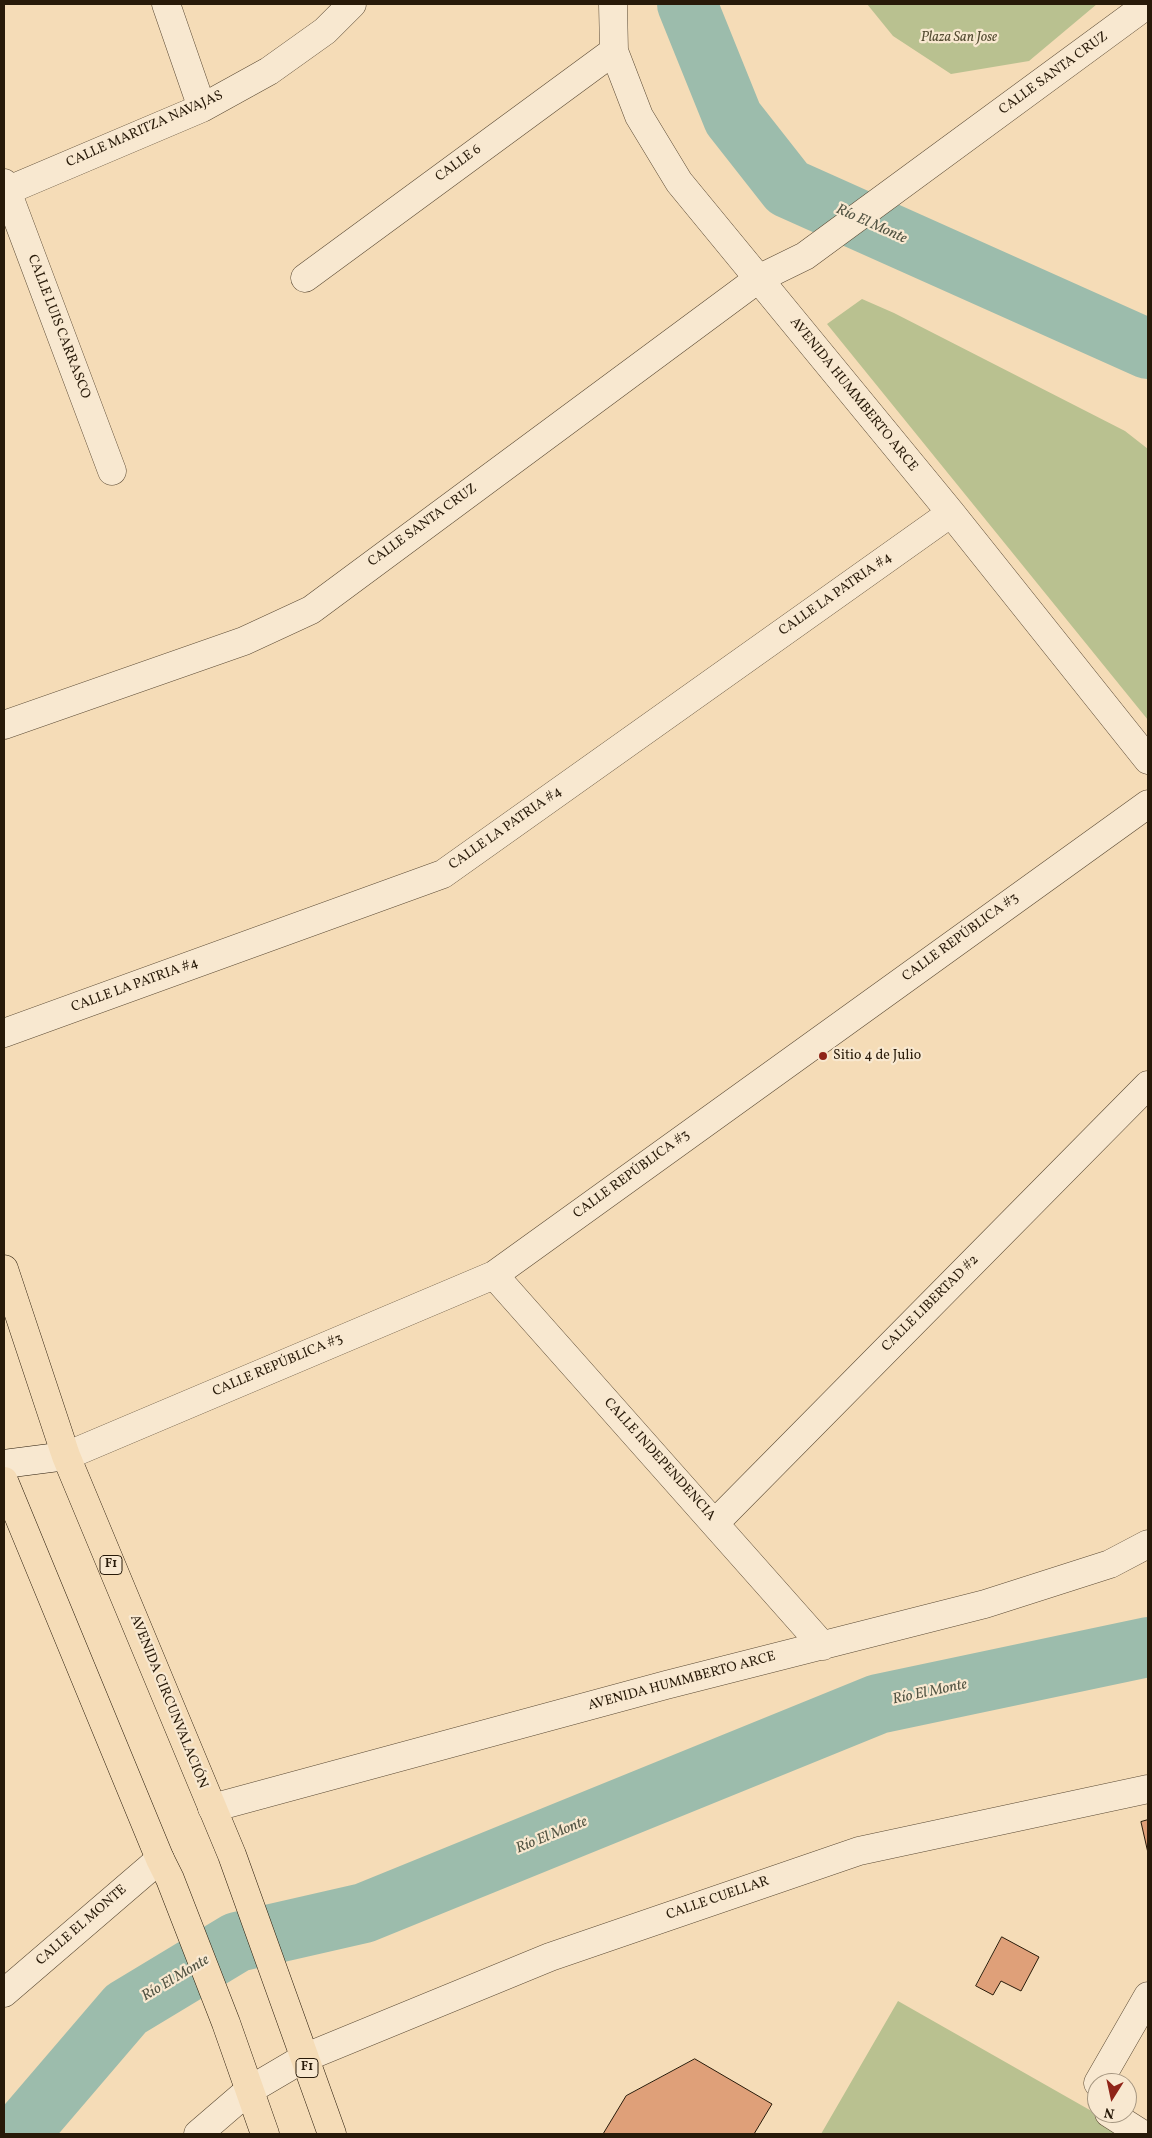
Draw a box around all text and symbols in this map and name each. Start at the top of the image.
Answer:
street label: CALLE SANTA CRUZ [996,29,1112,119]
park label: Plaza San Jose [921,30,997,46]
street label: CALLE MARITZA NAVAJAS [64,88,226,172]
street label: CALLE 6 [433,142,485,186]
water label: Río El Monte [833,201,909,249]
street label: CALLE LUIS CARRASCO [23,253,93,401]
street label: AVENIDA HUMMBERTO ARCE [786,314,920,476]
street label: CALLE SANTA CRUZ [365,481,481,571]
street label: CALLE LA PATRIA #4 [776,550,896,640]
street label: CALLE LA PATRIA #4 [446,784,566,874]
street label: CALLE REPÚBLICA #3 [900,890,1022,986]
street label: CALLE LA PATRIA #4 [69,955,201,1017]
place label: Sitio 4 de Julio [833,1048,921,1064]
marker: Sitio 4 de Julio [817,1050,829,1062]
street label: CALLE REPÚBLICA #3 [571,1127,693,1223]
street label: CALLE LIBERTAD #2 [879,1252,983,1356]
street label: CALLE REPÚBLICA #3 [210,1331,346,1401]
street label: CALLE INDEPENDENCIA [599,1395,719,1525]
road number: F1 [100,1556,122,1574]
street label: AVENIDA CIRCUNVALACIÓN [125,1613,211,1791]
street label: AVENIDA HUMMBERTO ARCE [586,1649,778,1715]
water label: Río El Monte [891,1676,969,1710]
water label: Río El Monte [514,1813,590,1859]
street label: CALLE CUELLAR [664,1874,772,1924]
street label: CALLE EL MONTE [33,1882,131,1970]
water label: Río El Monte [139,1952,213,2006]
road number: F1 [296,2058,318,2078]
north arrow [1087,2073,1137,2123]
text: N [1103,2102,1116,2123]

